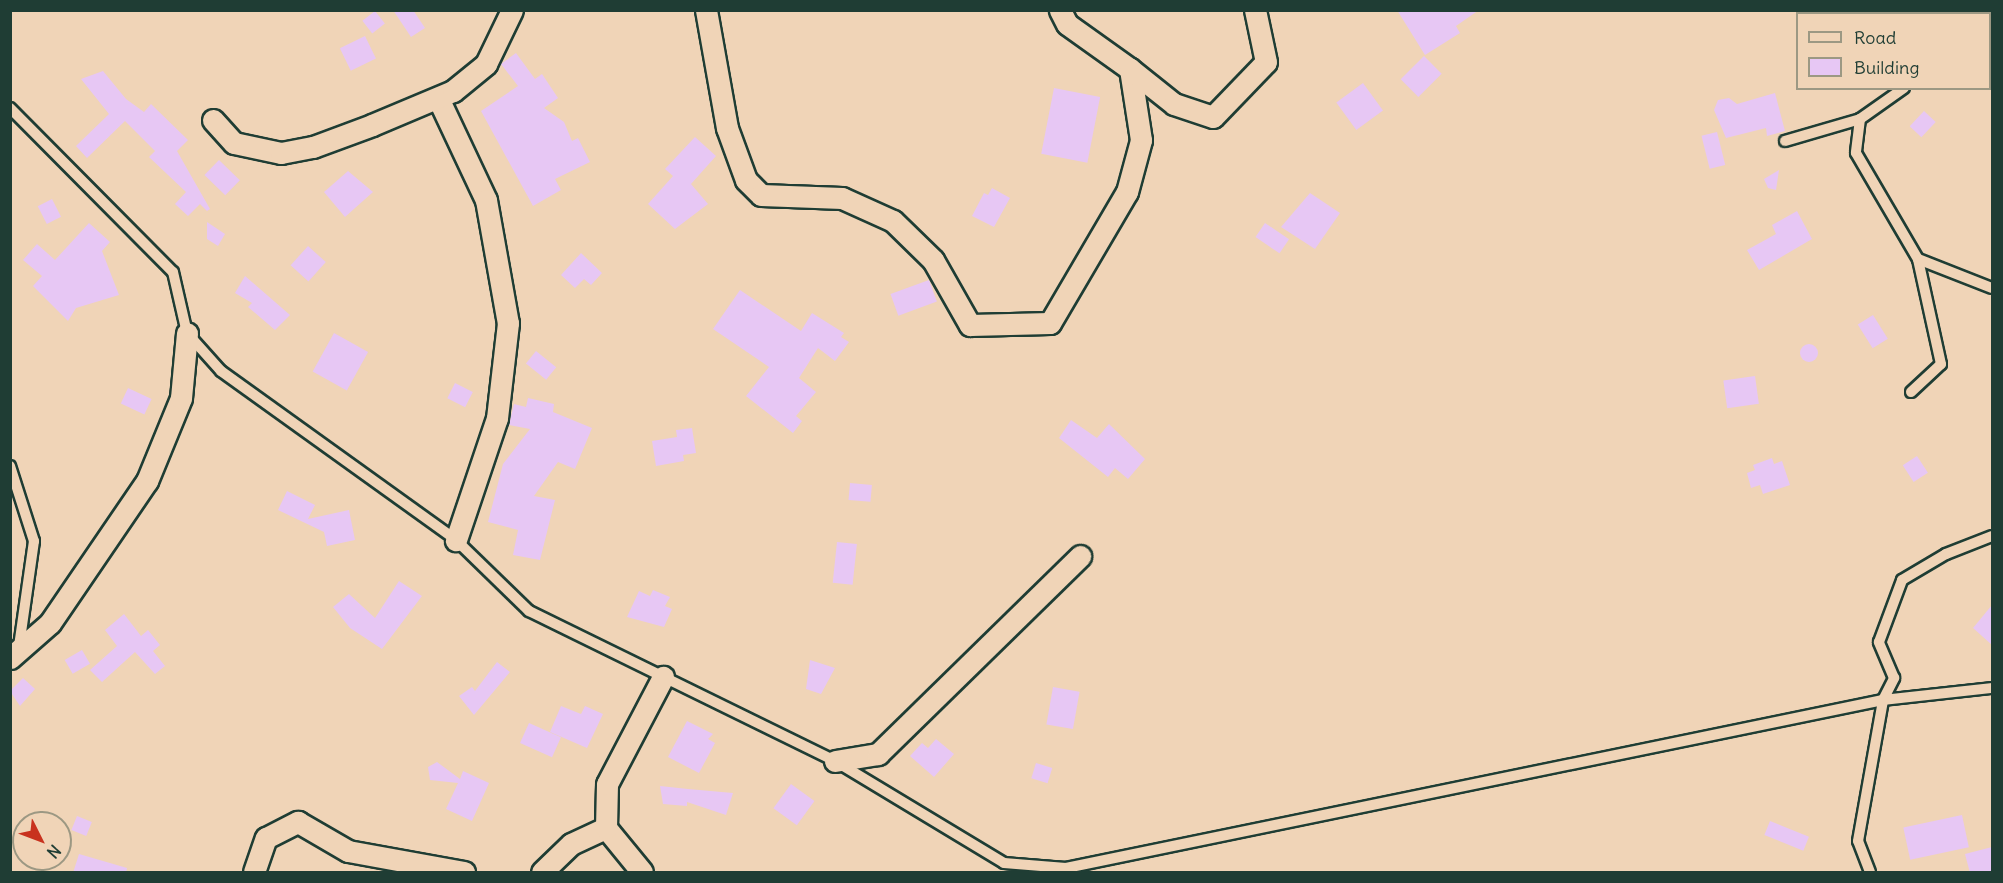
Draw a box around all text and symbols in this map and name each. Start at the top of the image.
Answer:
legend [1796,12,1991,90]
text: Road [1854,26,1896,49]
text: Building [1854,56,1919,79]
north arrow [12,811,72,871]
text: N [43,841,65,863]

